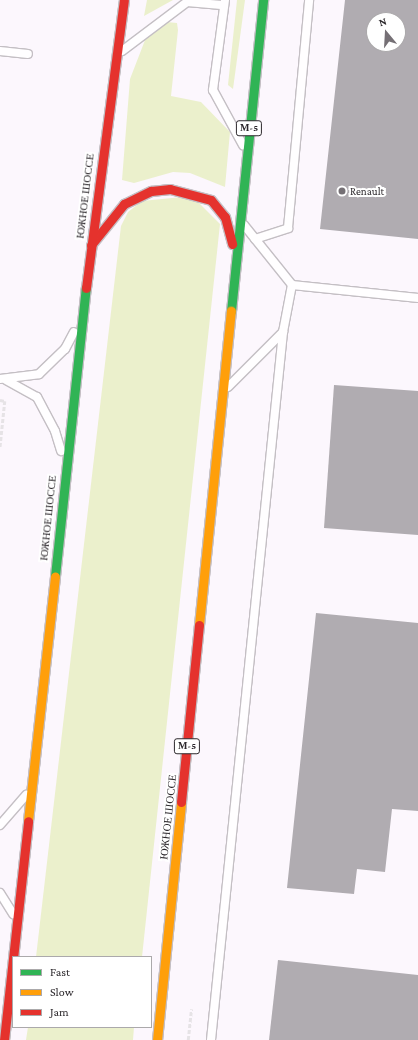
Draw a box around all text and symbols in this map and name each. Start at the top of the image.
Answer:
north arrow [366,12,406,52]
text: N [377,15,388,28]
road number: М-5 [235,120,263,136]
street label: ЮЖНОЕ ШОССЕ [73,153,97,239]
place label: Renault [350,184,384,198]
marker: Renault [337,186,347,196]
street label: ЮЖНОЕ ШОССЕ [37,475,59,561]
road number: М-5 [173,738,201,754]
street label: ЮЖНОЕ ШОССЕ [157,774,179,860]
legend [12,956,152,1028]
text: Fast [50,965,70,979]
text: Slow [50,985,74,999]
text: Jam [50,1005,69,1019]

